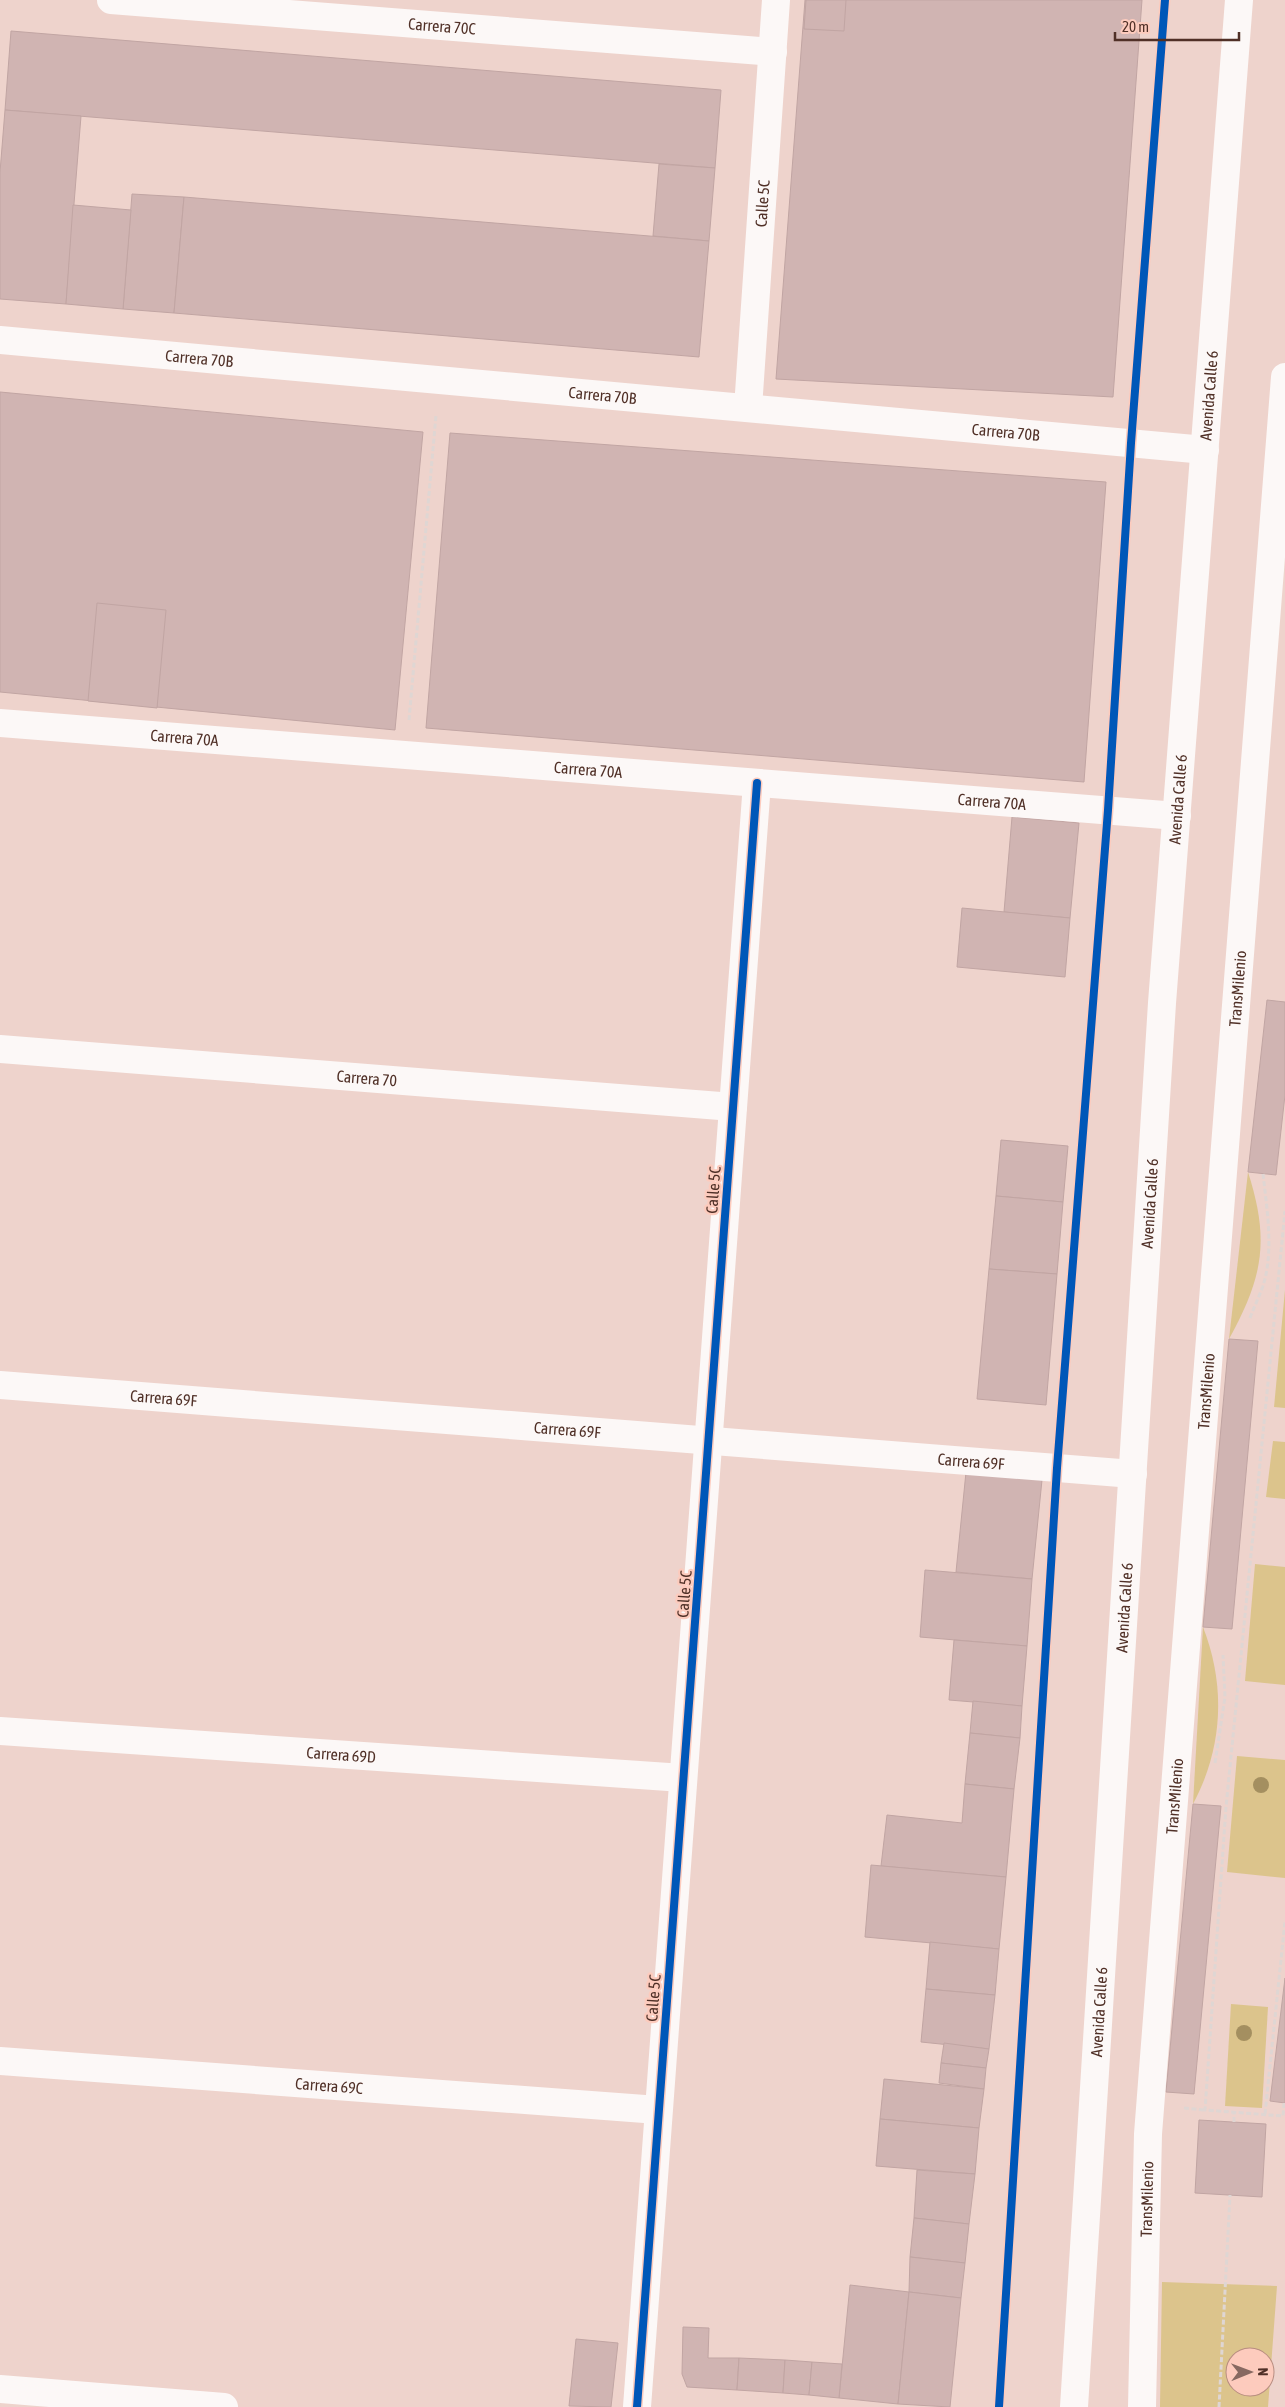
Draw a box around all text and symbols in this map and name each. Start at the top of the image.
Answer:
scale bar [1115,10,1239,42]
street label: Carrera 70C [408,14,476,38]
text: 20 m [1122,18,1149,35]
street label: Calle 5C [751,179,773,228]
street label: Carrera 70B [164,346,234,370]
street label: Avenida Calle 6 [1196,350,1221,441]
street label: Carrera 70B [568,383,638,407]
street label: Carrera 70B [971,420,1041,444]
street label: Carrera 70A [150,726,219,749]
street label: Avenida Calle 6 [1165,754,1190,845]
street label: Carrera 70A [553,758,623,781]
street label: Carrera 70A [957,790,1027,813]
street label: TransMilenio [1225,950,1249,1027]
street label: Carrera 70 [336,1067,398,1089]
street label: Avenida Calle 6 [1138,1158,1161,1249]
street label: Calle 5C [702,1166,724,1214]
street label: TransMilenio [1194,1353,1218,1430]
street label: Carrera 69F [129,1386,198,1409]
street label: Carrera 69F [533,1418,602,1441]
street label: Carrera 69F [937,1450,1006,1473]
street label: Avenida Calle 6 [1112,1562,1136,1653]
street label: Calle 5C [673,1570,695,1618]
street label: Carrera 69D [306,1743,377,1766]
street label: TransMilenio [1162,1757,1186,1835]
street label: Avenida Calle 6 [1087,1966,1111,2057]
street label: Calle 5C [642,1974,664,2022]
street label: Carrera 69C [295,2074,364,2097]
street label: TransMilenio [1137,2161,1156,2237]
north arrow [1225,2347,1275,2397]
text: N [1255,2368,1271,2376]

